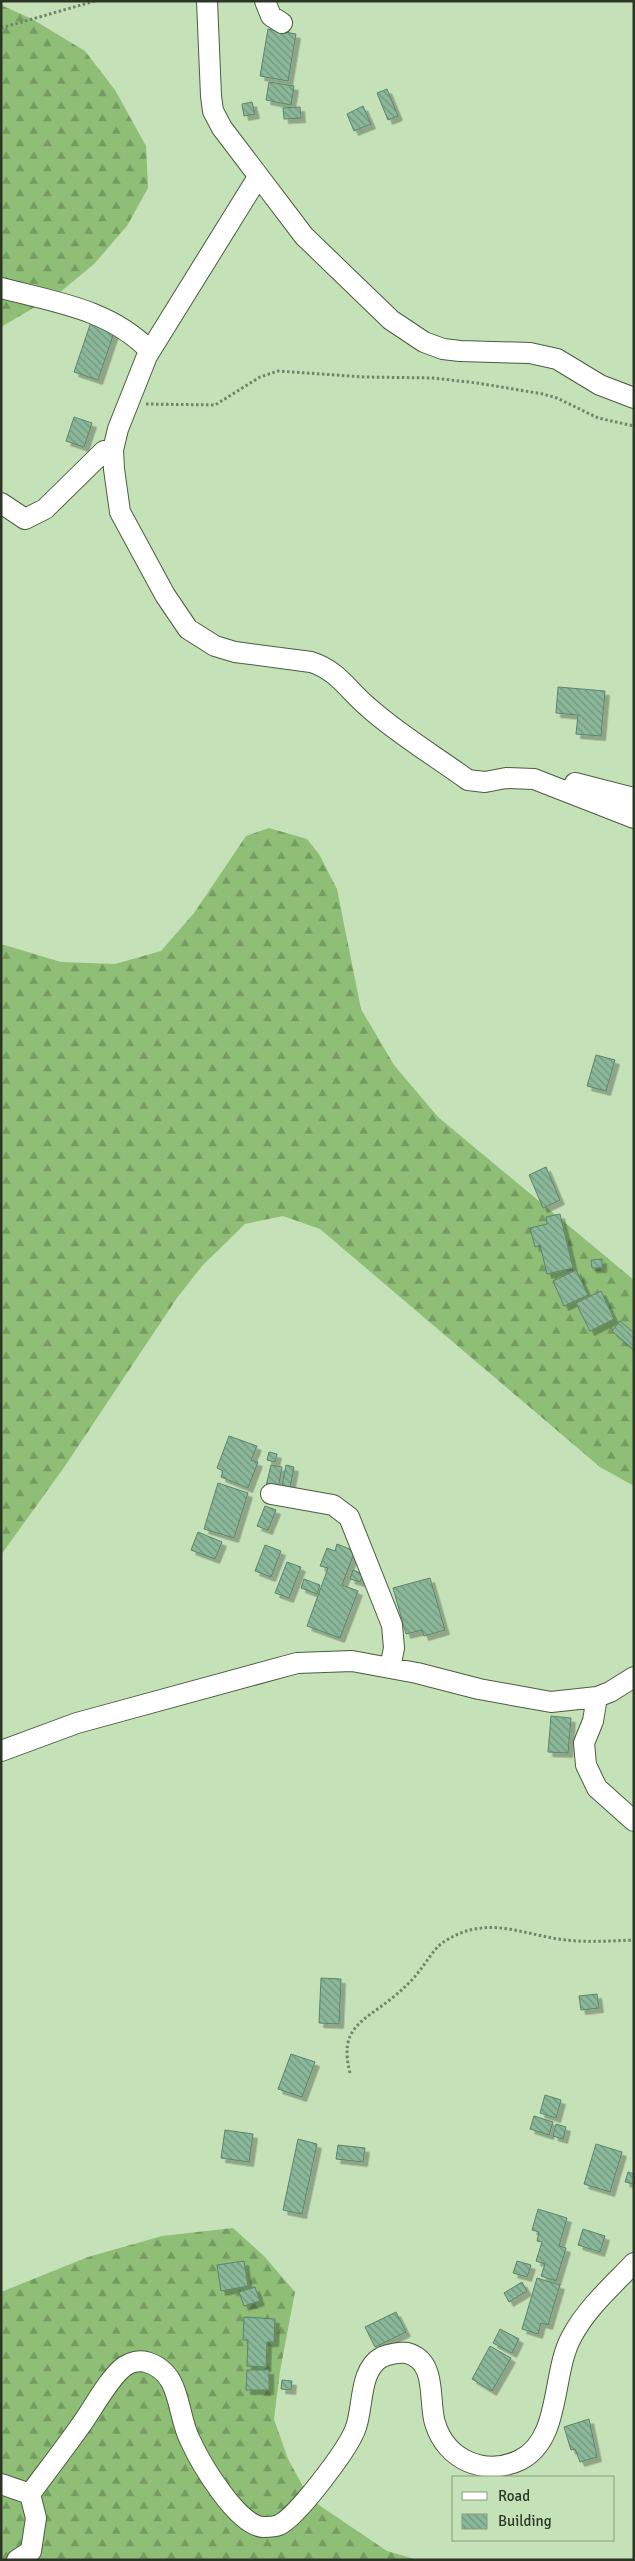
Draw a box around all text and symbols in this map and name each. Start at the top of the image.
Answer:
legend [452,2476,615,2541]
text: Road [498,2487,530,2505]
text: Building [498,2512,552,2530]

